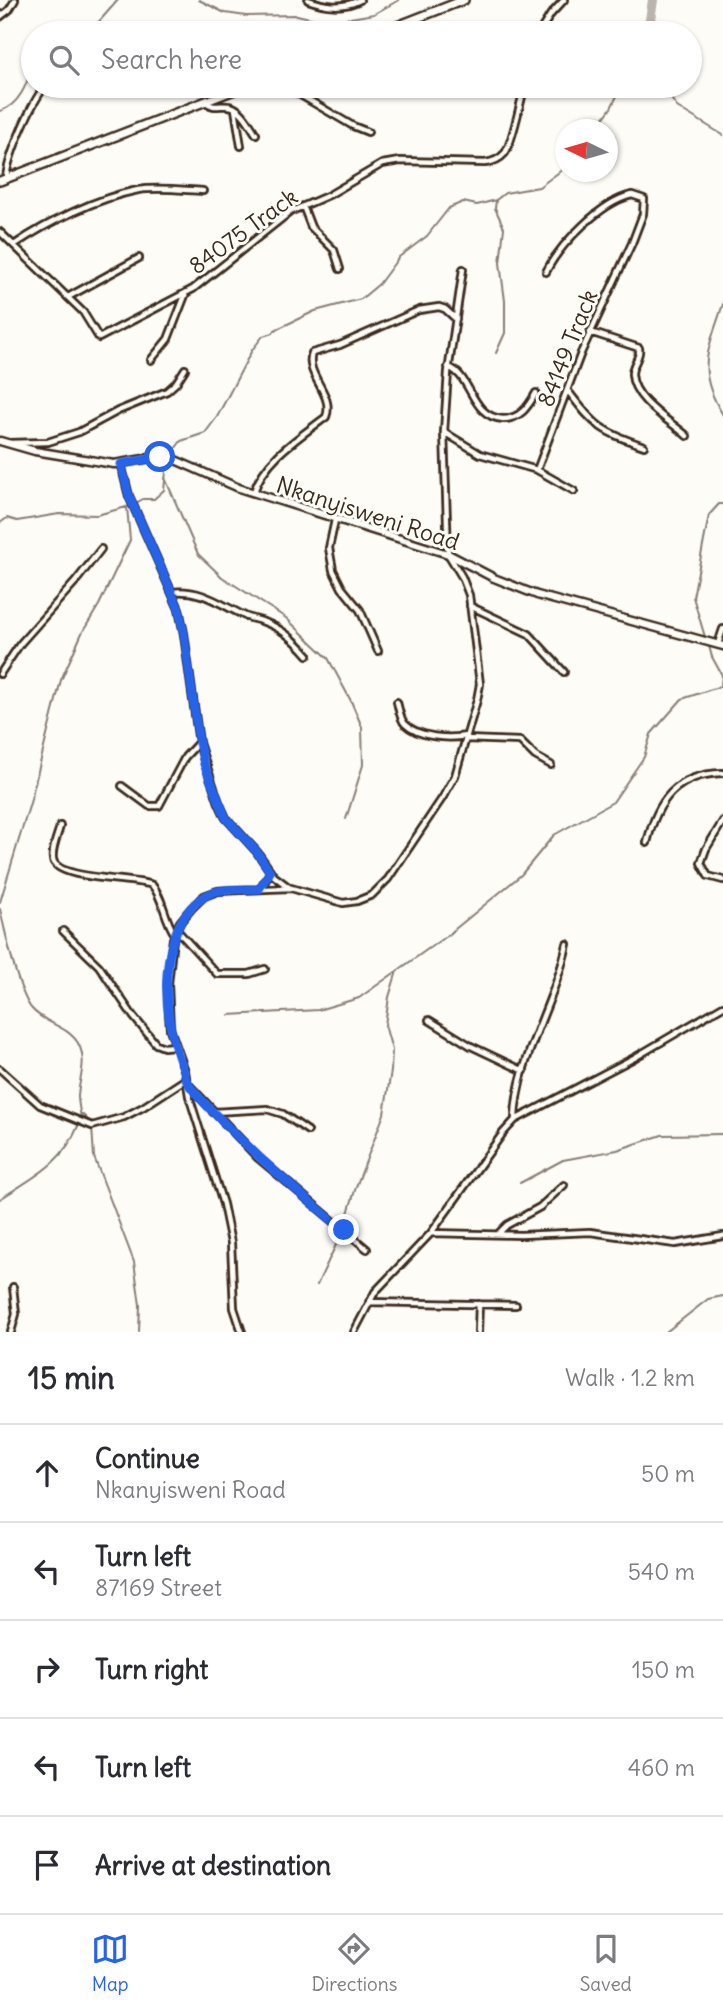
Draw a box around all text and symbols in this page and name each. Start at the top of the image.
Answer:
search box [21,21,702,98]
icon: search [45,41,83,79]
text: Search here [101,43,242,76]
north arrow [555,119,618,182]
street label: 84075 Track [183,182,303,280]
street label: 84149 Track [530,285,604,411]
route start [144,441,175,472]
street label: Nkanyisweni Road [273,470,463,556]
route end [328,1214,359,1245]
text: 15 min [28,1359,115,1397]
text: Walk · 1.2 km [565,1363,695,1392]
text: Continue [95,1442,200,1475]
icon: ahead [28,1454,66,1492]
text: 50 m [641,1459,695,1488]
text: Nkanyisweni Road [95,1475,286,1504]
text: Turn left [95,1540,191,1573]
icon: left [28,1552,66,1590]
text: 540 m [628,1557,695,1586]
text: 87169 Street [95,1573,222,1602]
icon: right [28,1650,66,1688]
text: Turn right [95,1653,208,1686]
text: 150 m [632,1655,695,1684]
icon: left [28,1748,66,1786]
text: Turn left [95,1751,191,1784]
text: 460 m [628,1753,695,1782]
icon: arrive [28,1846,66,1884]
text: Arrive at destination [95,1849,331,1882]
tab: Map [91,1930,129,1996]
tab: Directions [312,1930,397,1996]
tab: Saved [580,1930,632,1996]

